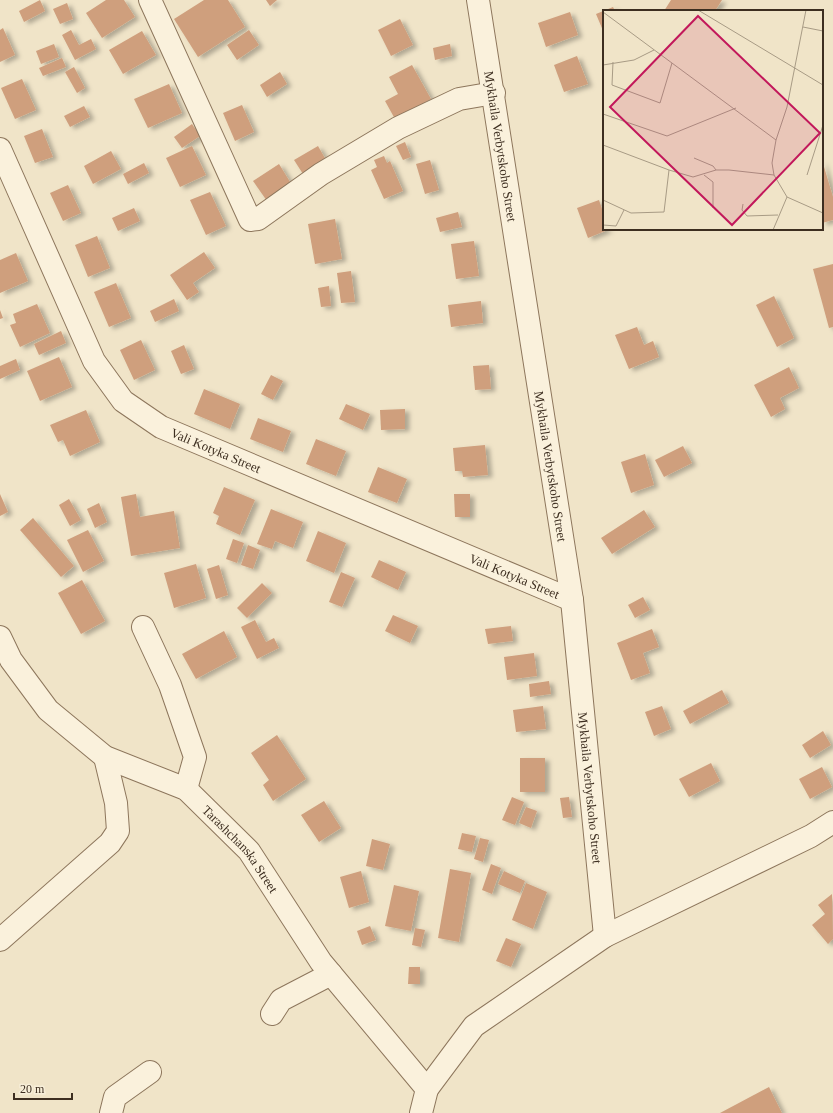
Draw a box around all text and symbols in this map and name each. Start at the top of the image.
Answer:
inset map [603,10,823,230]
street label: Mykhaila Verbytskoho Street [481,70,520,223]
street label: Mykhaila Verbytskoho Street [531,390,570,543]
street label: Vali Kotyka Street [169,425,263,476]
street label: Vali Kotyka Street [467,551,562,602]
street label: Mykhaila Verbytskoho Street [575,711,605,865]
street label: Tarashchanska Street [199,802,281,896]
scale bar [14,1075,72,1101]
text: 20 m [20,1082,45,1096]

